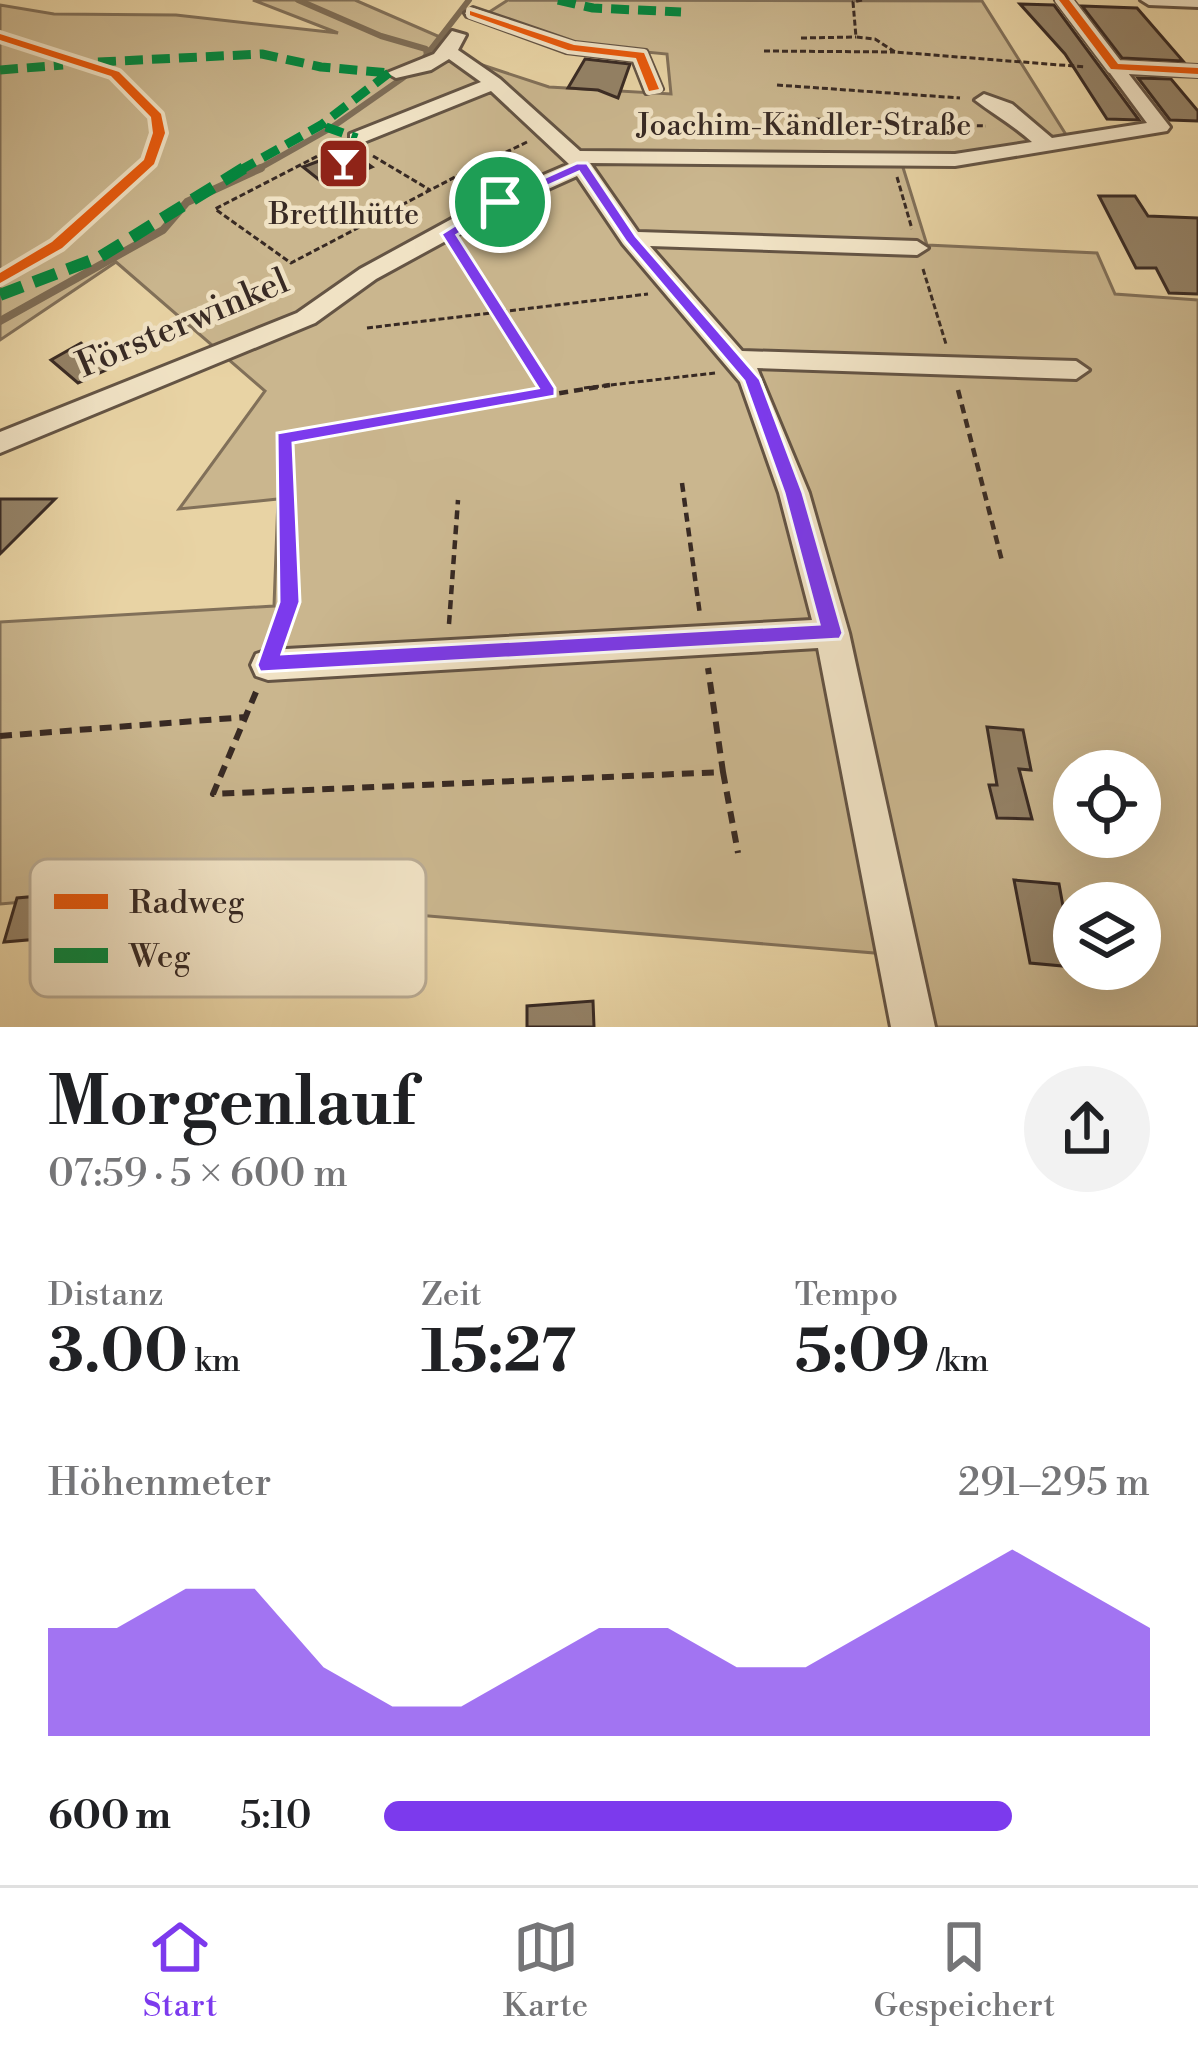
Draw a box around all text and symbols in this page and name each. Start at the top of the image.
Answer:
street label: Joachim-Kändler-Straße [636,107,971,145]
bar icon: Brettlhütte [316,135,372,191]
pin [449,151,551,253]
icon: arrive [467,169,533,235]
place label: Brettlhütte [268,196,419,234]
street label: Försterwinkel [70,259,296,389]
map controls [1053,750,1161,990]
button: locate [1053,750,1161,858]
legend [30,859,426,997]
button: layers [1053,882,1161,990]
text: Radweg [129,883,245,924]
text: Weg [128,937,191,978]
text: Morgenlauf [48,1063,415,1146]
button: share [1024,1066,1150,1192]
text: 07:59 · 5 × 600 m [48,1150,348,1199]
text: Distanz [48,1275,164,1316]
text: Zeit [421,1275,482,1316]
text: Tempo [795,1275,898,1316]
text: 3.00 [48,1316,188,1391]
text: 15:27 [421,1316,576,1391]
text: 5:09 [795,1316,930,1391]
text: km [188,1341,241,1382]
text: /km [930,1341,989,1382]
text: Höhenmeter [48,1459,271,1508]
text: 291–295 m [958,1459,1150,1508]
text: 600 m [48,1792,171,1841]
text: 5:10 [240,1792,312,1841]
tab: Start [143,1914,217,2027]
tab: Karte [503,1914,588,2027]
tab: Gespeichert [874,1914,1055,2027]

